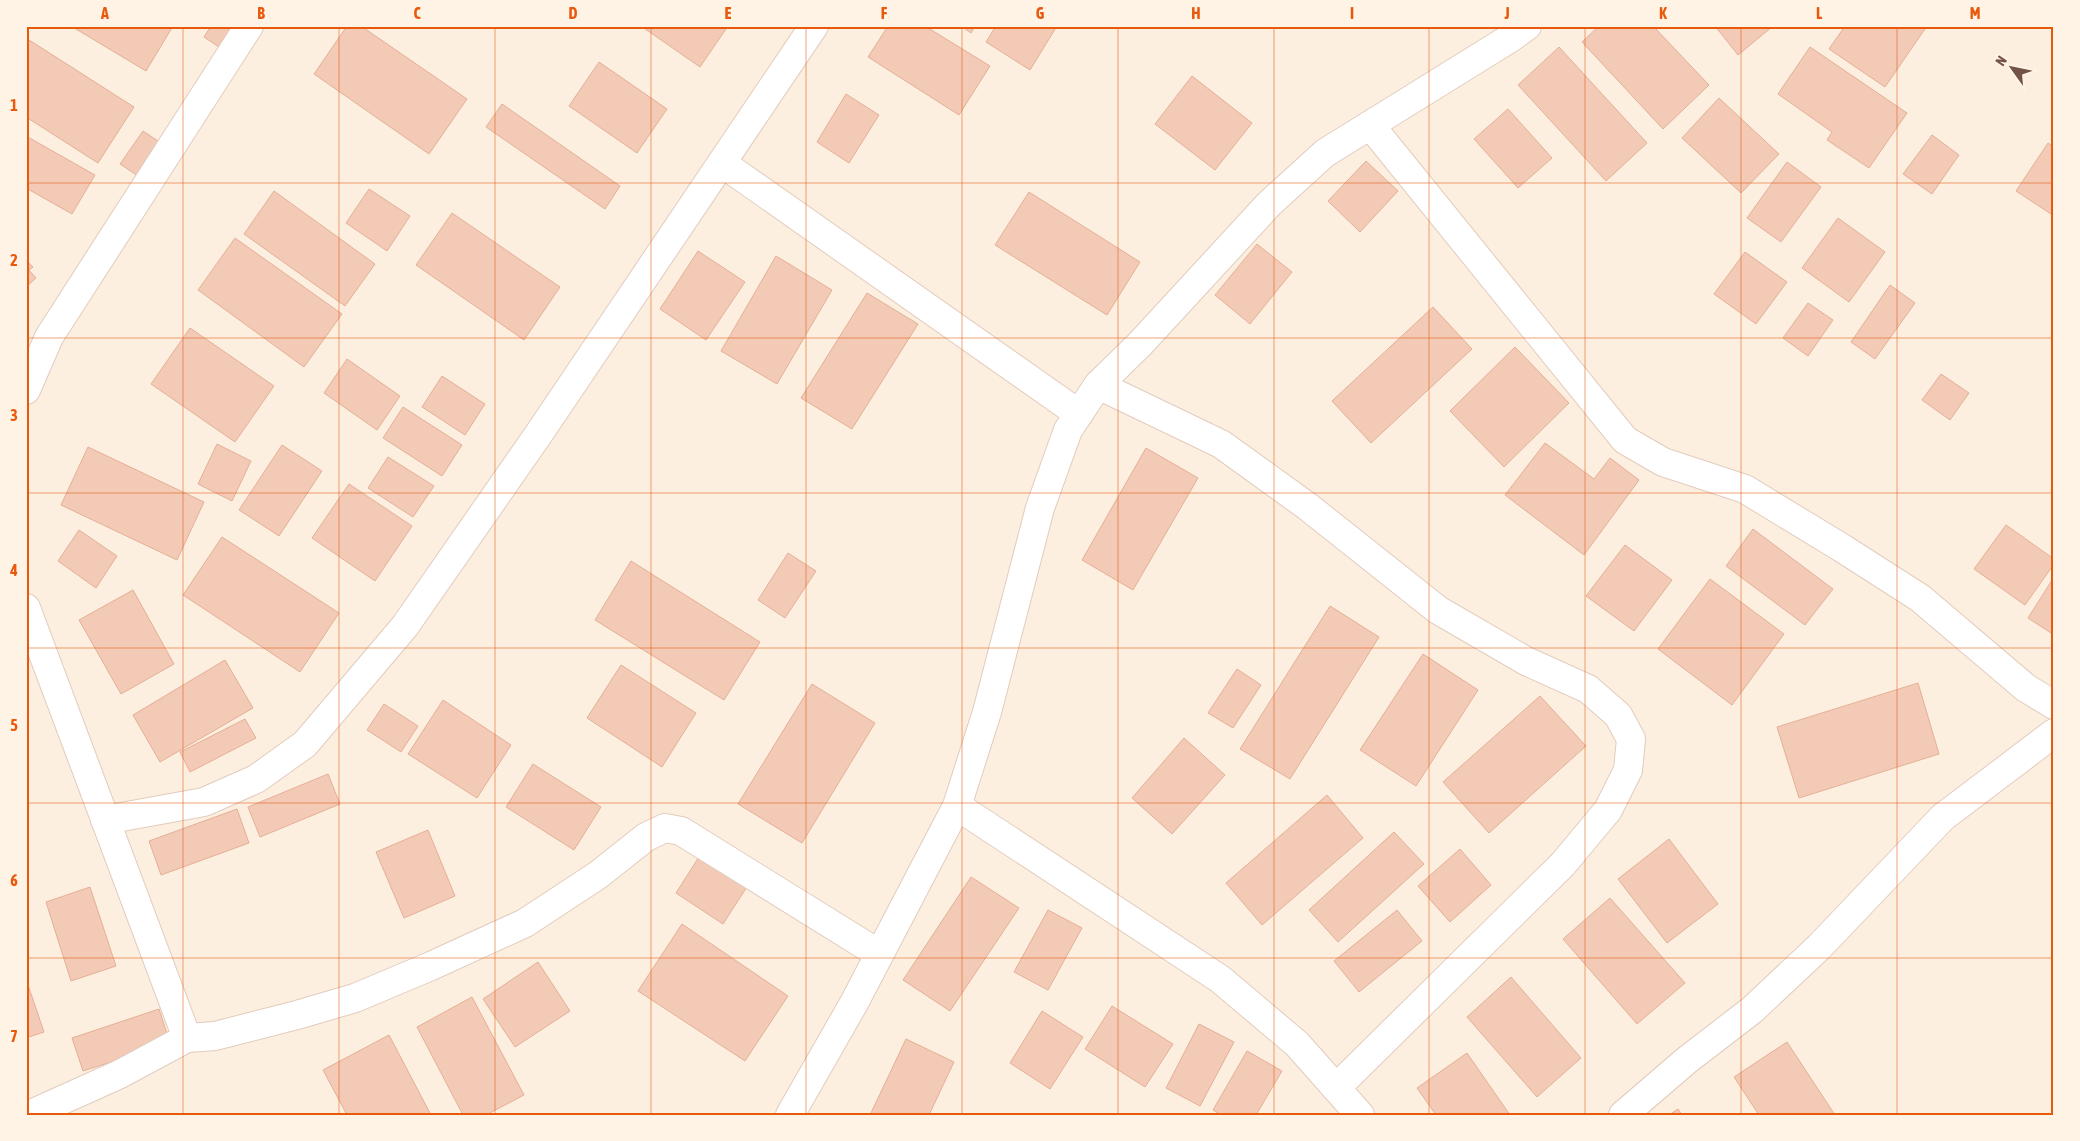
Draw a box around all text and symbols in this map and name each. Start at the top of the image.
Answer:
text: A [100,4,109,22]
text: B [257,4,265,22]
text: C [413,4,421,22]
text: D [569,4,578,22]
text: E [725,4,732,22]
text: F [881,4,888,22]
text: G [1036,4,1045,22]
text: H [1191,4,1201,22]
text: I [1350,4,1354,22]
text: J [1503,4,1510,22]
text: K [1659,4,1667,22]
text: L [1816,4,1823,22]
text: M [1970,4,1980,22]
north arrow [1988,42,2038,92]
text: N [1992,53,2010,69]
text: 1 [10,96,18,114]
text: 2 [10,251,18,269]
text: 3 [10,406,18,424]
text: 4 [9,561,18,579]
text: 5 [10,716,18,734]
text: 6 [10,871,18,889]
text: 7 [10,1027,18,1045]

